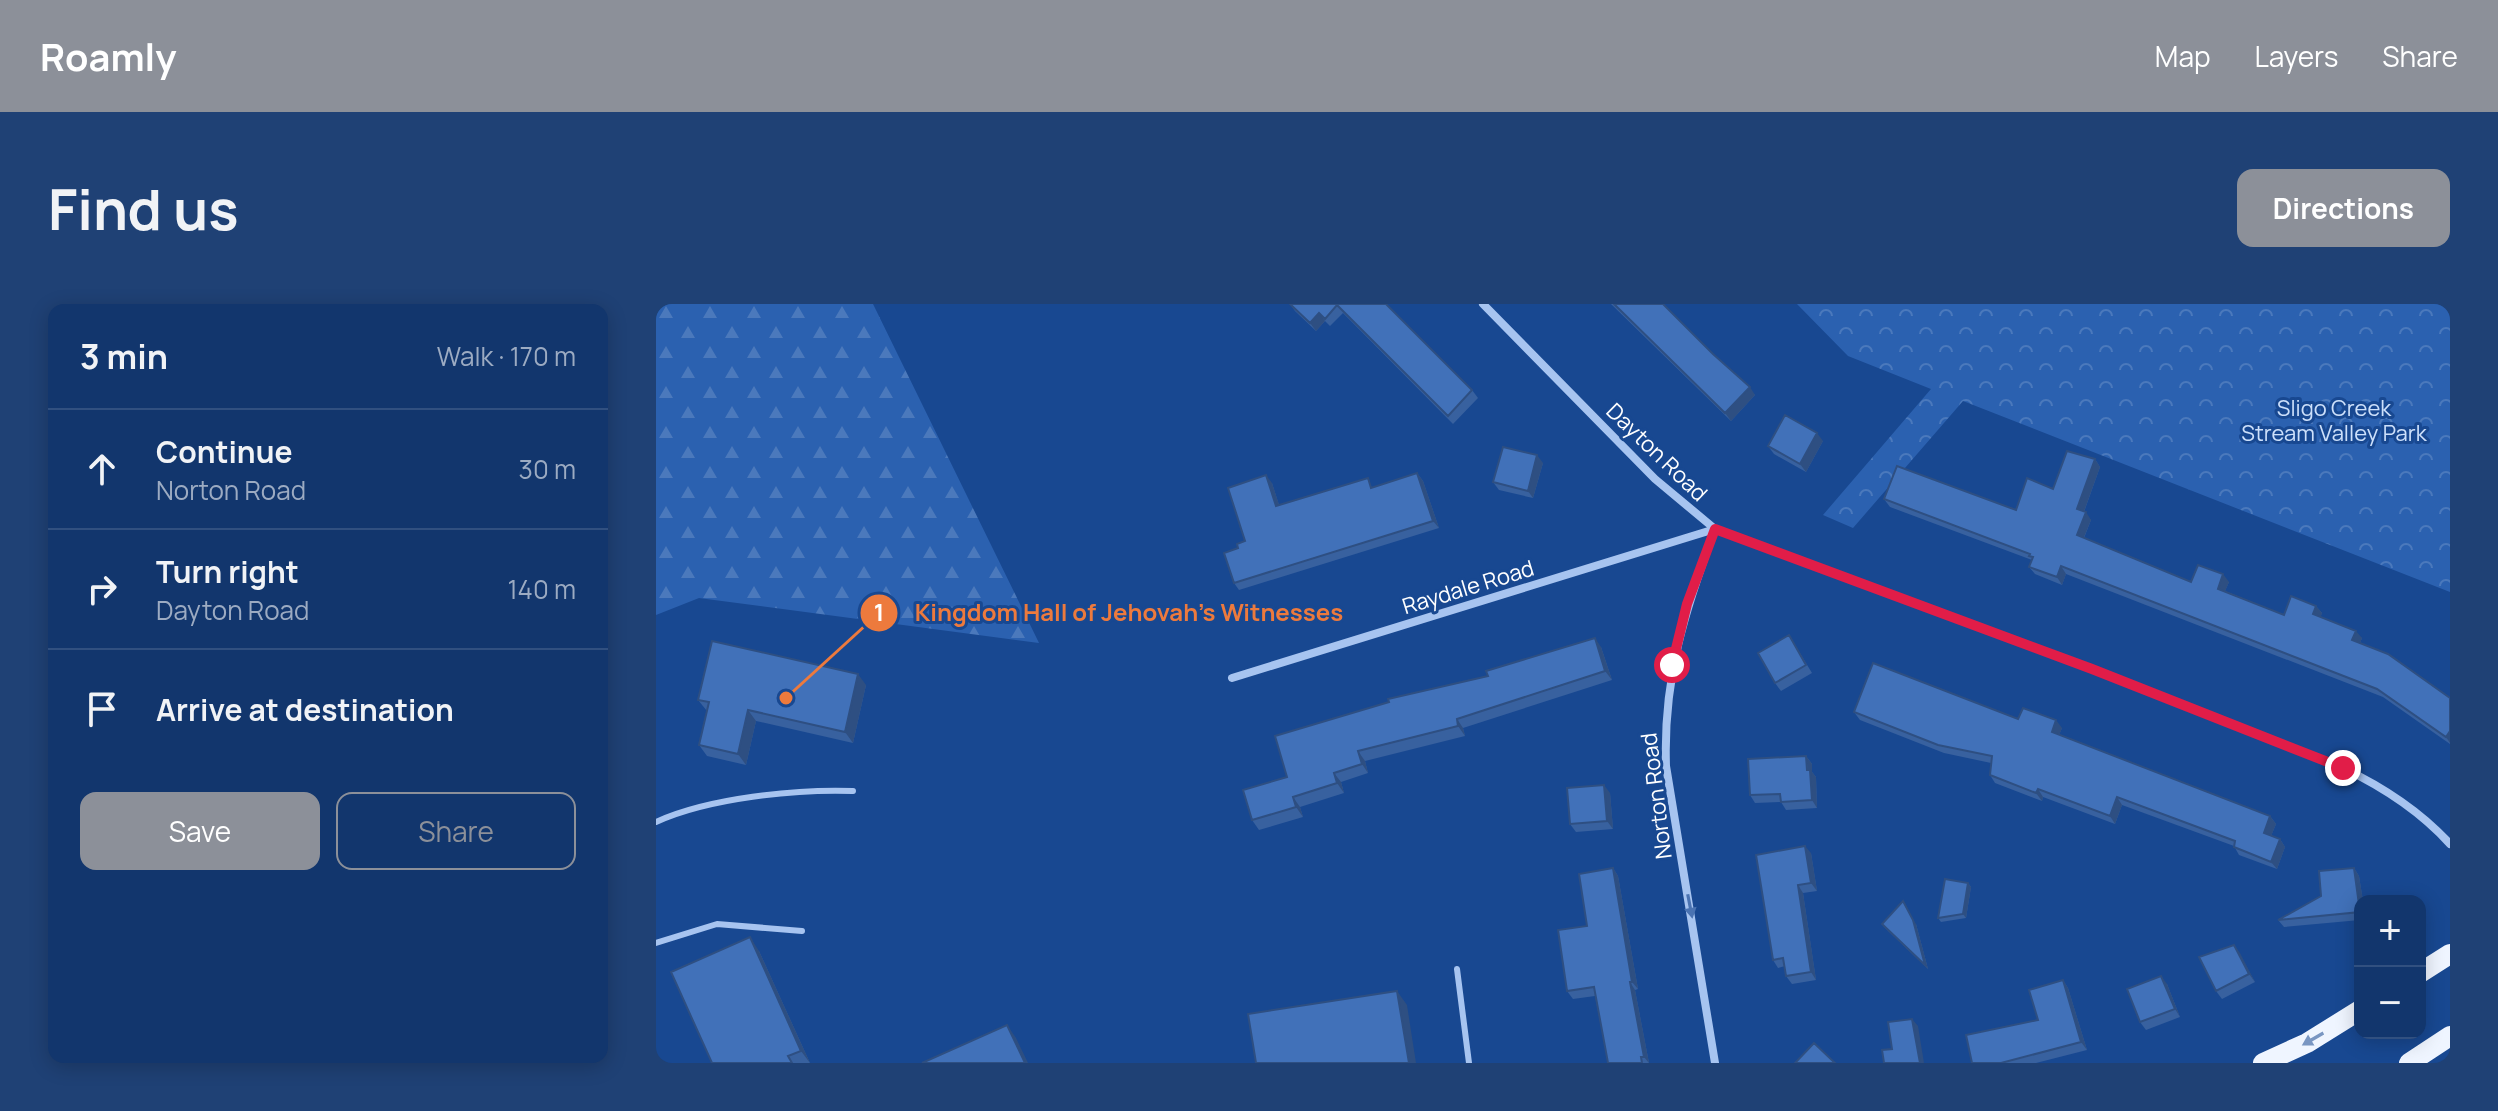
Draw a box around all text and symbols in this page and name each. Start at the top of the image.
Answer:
text: Roamly [40,30,177,82]
text: Map [2155,37,2211,75]
text: Layers [2255,37,2338,75]
text: Share [2382,37,2458,75]
button: Directions [2237,169,2450,247]
text: Find us [48,170,239,247]
text: 3 min [80,333,168,379]
text: Walk · 170 m [437,338,576,374]
park label: Sligo Creek Stream Valley Park [2241,393,2428,448]
street label: Dayton Road [1600,396,1714,508]
text: Continue [156,431,292,472]
icon: ahead [80,447,124,491]
text: 30 m [519,451,576,487]
text: Norton Road [156,472,306,508]
text: Turn right [156,551,299,592]
street label: Raydale Road [1398,553,1538,621]
icon: right [80,567,124,611]
text: 140 m [507,571,576,607]
callout: Kingdom Hall of Jehovah’s Witnesses [859,589,1359,637]
text: Dayton Road [156,592,309,628]
text: 1 [874,595,884,628]
text: Kingdom Hall of Jehovah’s Witnesses [915,595,1343,628]
route start [1654,647,1690,683]
icon: arrive [80,687,124,731]
text: Arrive at destination [156,689,454,730]
street label: Norton Road [1633,731,1679,861]
route end [2325,750,2361,786]
button: Save [80,792,320,870]
button: Share [336,792,576,870]
one-way arrow [1684,894,1696,919]
map controls [2354,895,2426,1039]
button: + [2354,895,2426,967]
button: − [2354,967,2426,1039]
one-way arrow [2301,1032,2324,1046]

